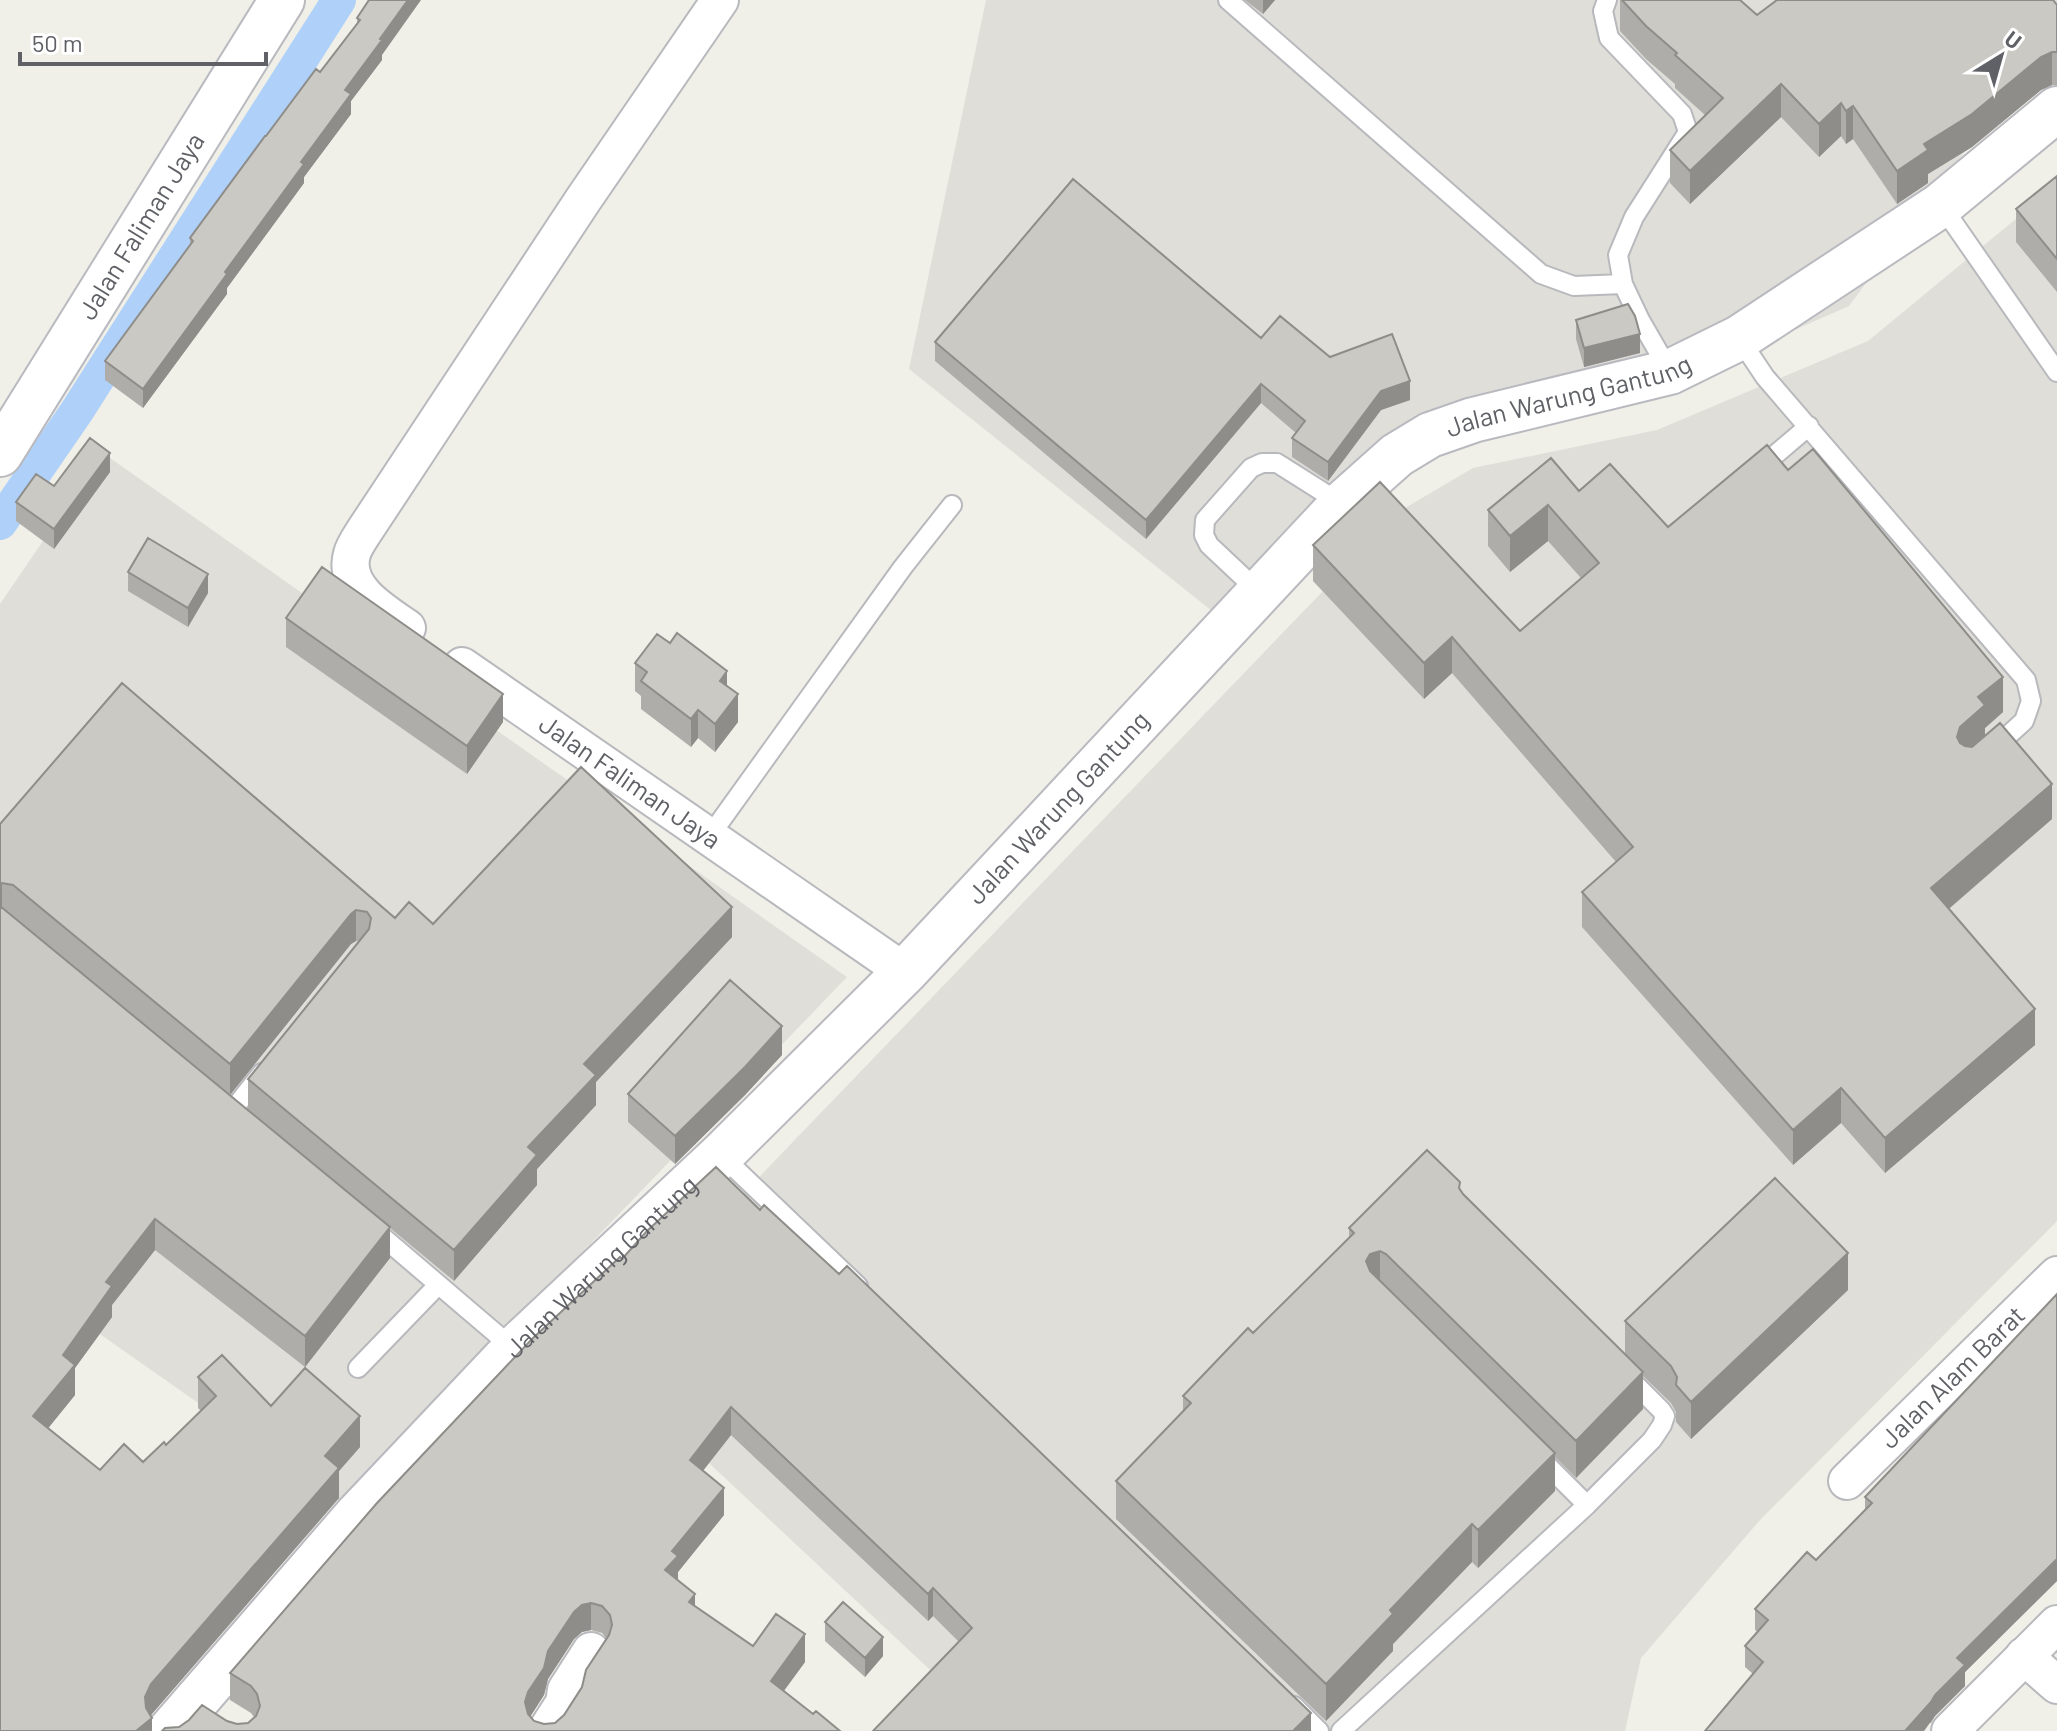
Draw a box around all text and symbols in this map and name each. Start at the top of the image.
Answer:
scale bar [20,16,266,66]
north arrow [1961,16,2041,96]
text: U [2000,25,2027,54]
text: 50 m [32,28,83,57]
street label: Jalan Faliman Jaya [71,127,210,325]
street label: Jalan Warung Gantung [1441,347,1696,442]
street label: Jalan Warung Gantung [960,704,1155,910]
street label: Jalan Faliman Jaya [534,707,727,854]
street label: Jalan Warung Gantung [498,1168,703,1364]
street label: Jalan Alam Barat [1873,1299,2030,1454]

